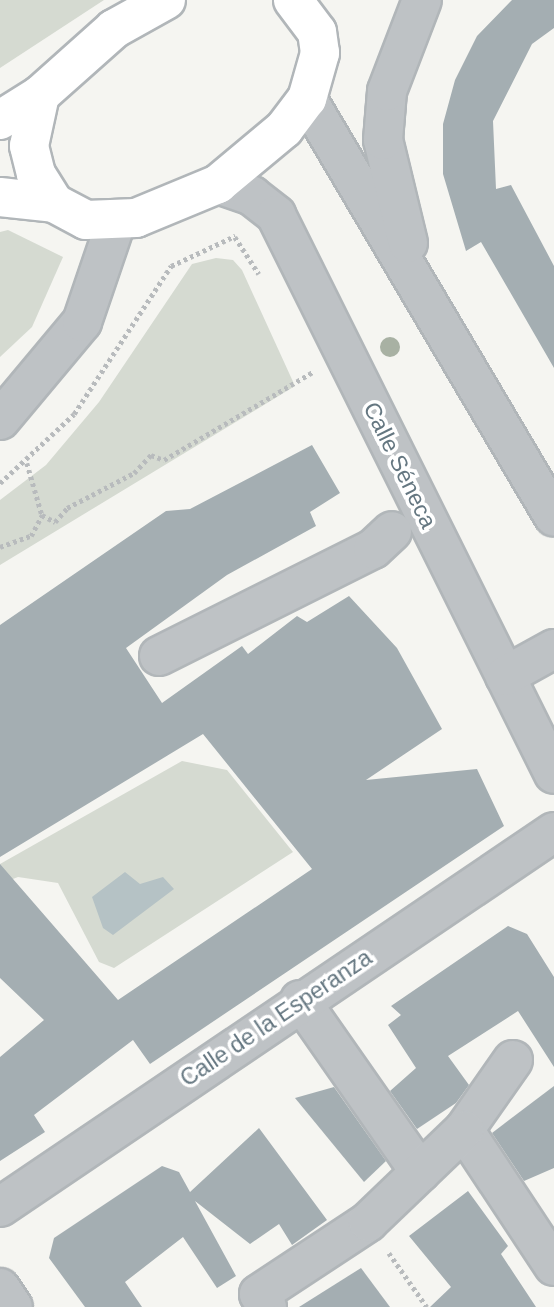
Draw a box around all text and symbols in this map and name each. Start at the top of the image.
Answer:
street label: Calle Séneca [358,397,442,533]
street label: Calle de la Esperanza [175,944,377,1092]

